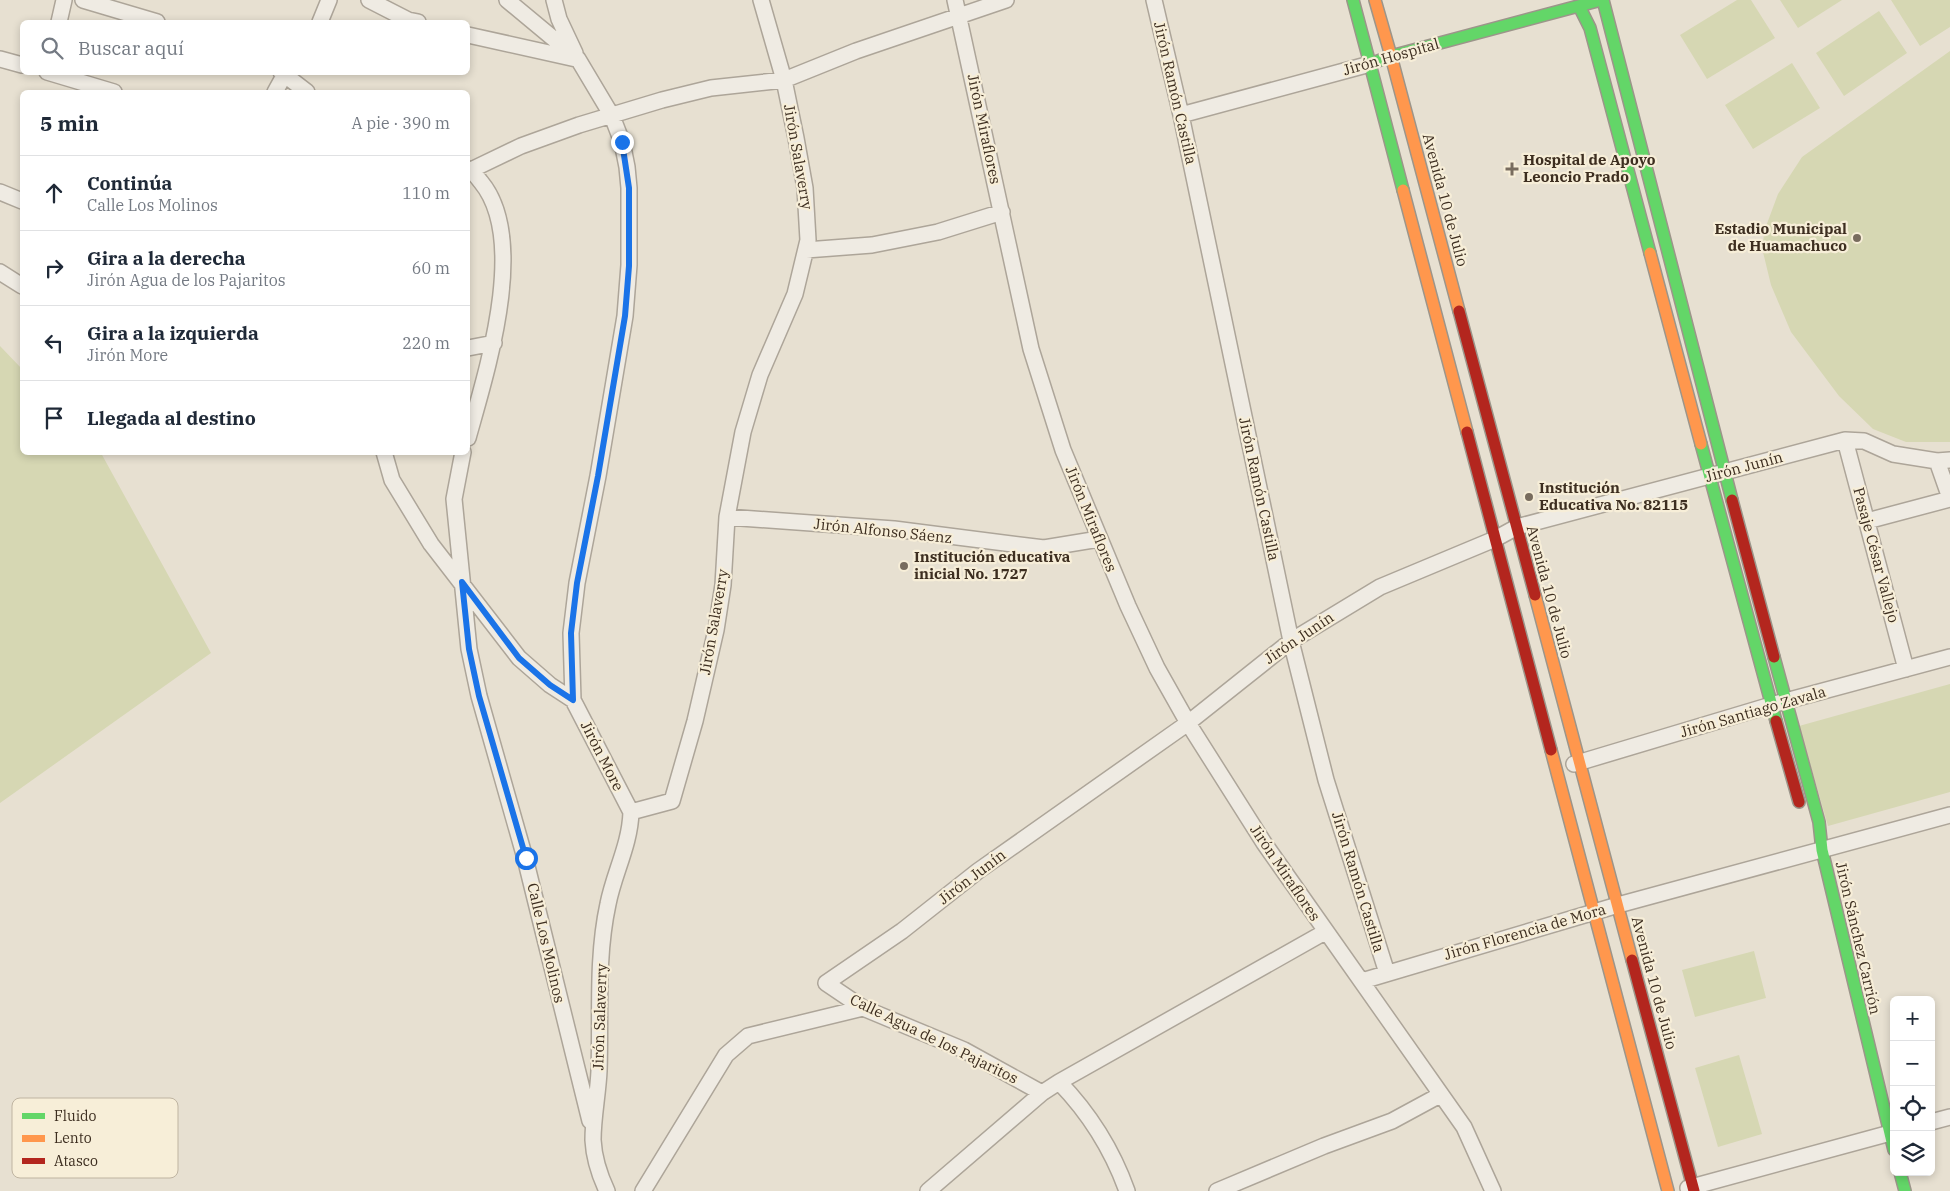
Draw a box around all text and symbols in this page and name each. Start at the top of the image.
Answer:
search box [20,20,470,75]
street label: Jirón Ramón Castilla [1150,20,1201,166]
icon: search [38,34,66,62]
street label: Jirón Hospital [1341,34,1441,79]
text: Buscar aquí [78,36,184,60]
street label: Jirón Miraflores [964,72,1005,186]
street label: Jirón Salaverry [780,103,817,211]
text: 5 min [40,109,99,137]
text: A pie · 390 m [352,113,450,133]
route end [611,131,634,154]
street label: Avenida 10 de Julio [1419,131,1472,268]
place label: Hospital de Apoyo Leoncio Prado [1523,150,1656,186]
marker: Hospital de Apoyo Leoncio Prado [1505,162,1519,176]
text: Continúa [87,171,172,195]
icon: ahead [40,179,68,207]
text: 110 m [402,183,450,203]
text: Calle Los Molinos [87,195,218,215]
place label: Estadio Municipal de Huamachuco [1714,219,1847,255]
marker: Estadio Municipal de Huamachuco [1851,232,1863,244]
text: Gira a la derecha [87,246,246,270]
icon: right [40,254,68,282]
text: 60 m [412,258,450,278]
text: Jirón Agua de los Pajaritos [87,270,285,290]
text: Gira a la izquierda [87,321,259,345]
icon: left [40,329,68,357]
text: 220 m [402,333,450,353]
text: Jirón More [87,345,168,365]
icon: arrive [40,404,68,432]
text: Llegada al destino [87,406,256,430]
street label: Jirón Ramón Castilla [1235,415,1284,562]
street label: Jirón Junín [1703,447,1785,486]
street label: Jirón Miraflores [1062,463,1121,574]
place label: Institución Educativa No. 82115 [1539,478,1688,514]
street label: Pasaje César Vallejo [1849,485,1904,625]
marker: Institución Educativa No. 82115 [1523,491,1535,503]
street label: Jirón Alfonso Sáenz [813,514,953,547]
street label: Avenida 10 de Julio [1523,523,1576,660]
place label: Institución educativa inicial No. 1727 [914,547,1071,583]
marker: Institución educativa inicial No. 1727 [898,560,910,572]
street label: Jirón Salaverry [695,568,732,676]
street label: Jirón Junín [1260,607,1337,668]
street label: Jirón Santiago Zavala [1678,682,1828,741]
street label: Jirón More [577,718,628,794]
street label: Jirón Ramón Castilla [1328,809,1389,954]
street label: Jirón Miraflores [1246,821,1325,925]
street label: Jirón Junín [934,845,1010,908]
route start [515,847,538,870]
street label: Jirón Sánchez Carrión [1832,860,1885,1017]
street label: Calle Los Molinos [523,881,570,1005]
street label: Jirón Florencia de Mora [1442,899,1608,964]
street label: Avenida 10 de Julio [1628,914,1681,1051]
street label: Jirón Salaverry [588,963,611,1071]
street label: Calle Agua de los Pajaritos [847,990,1021,1088]
map controls [1890,996,1935,1176]
button: + [1890,996,1935,1041]
button: − [1890,1041,1935,1086]
button: locate [1890,1086,1935,1131]
legend [12,1098,178,1178]
text: Fluido [54,1107,97,1125]
text: Lento [54,1129,92,1147]
button: layers [1890,1131,1935,1176]
text: Atasco [54,1152,98,1170]

